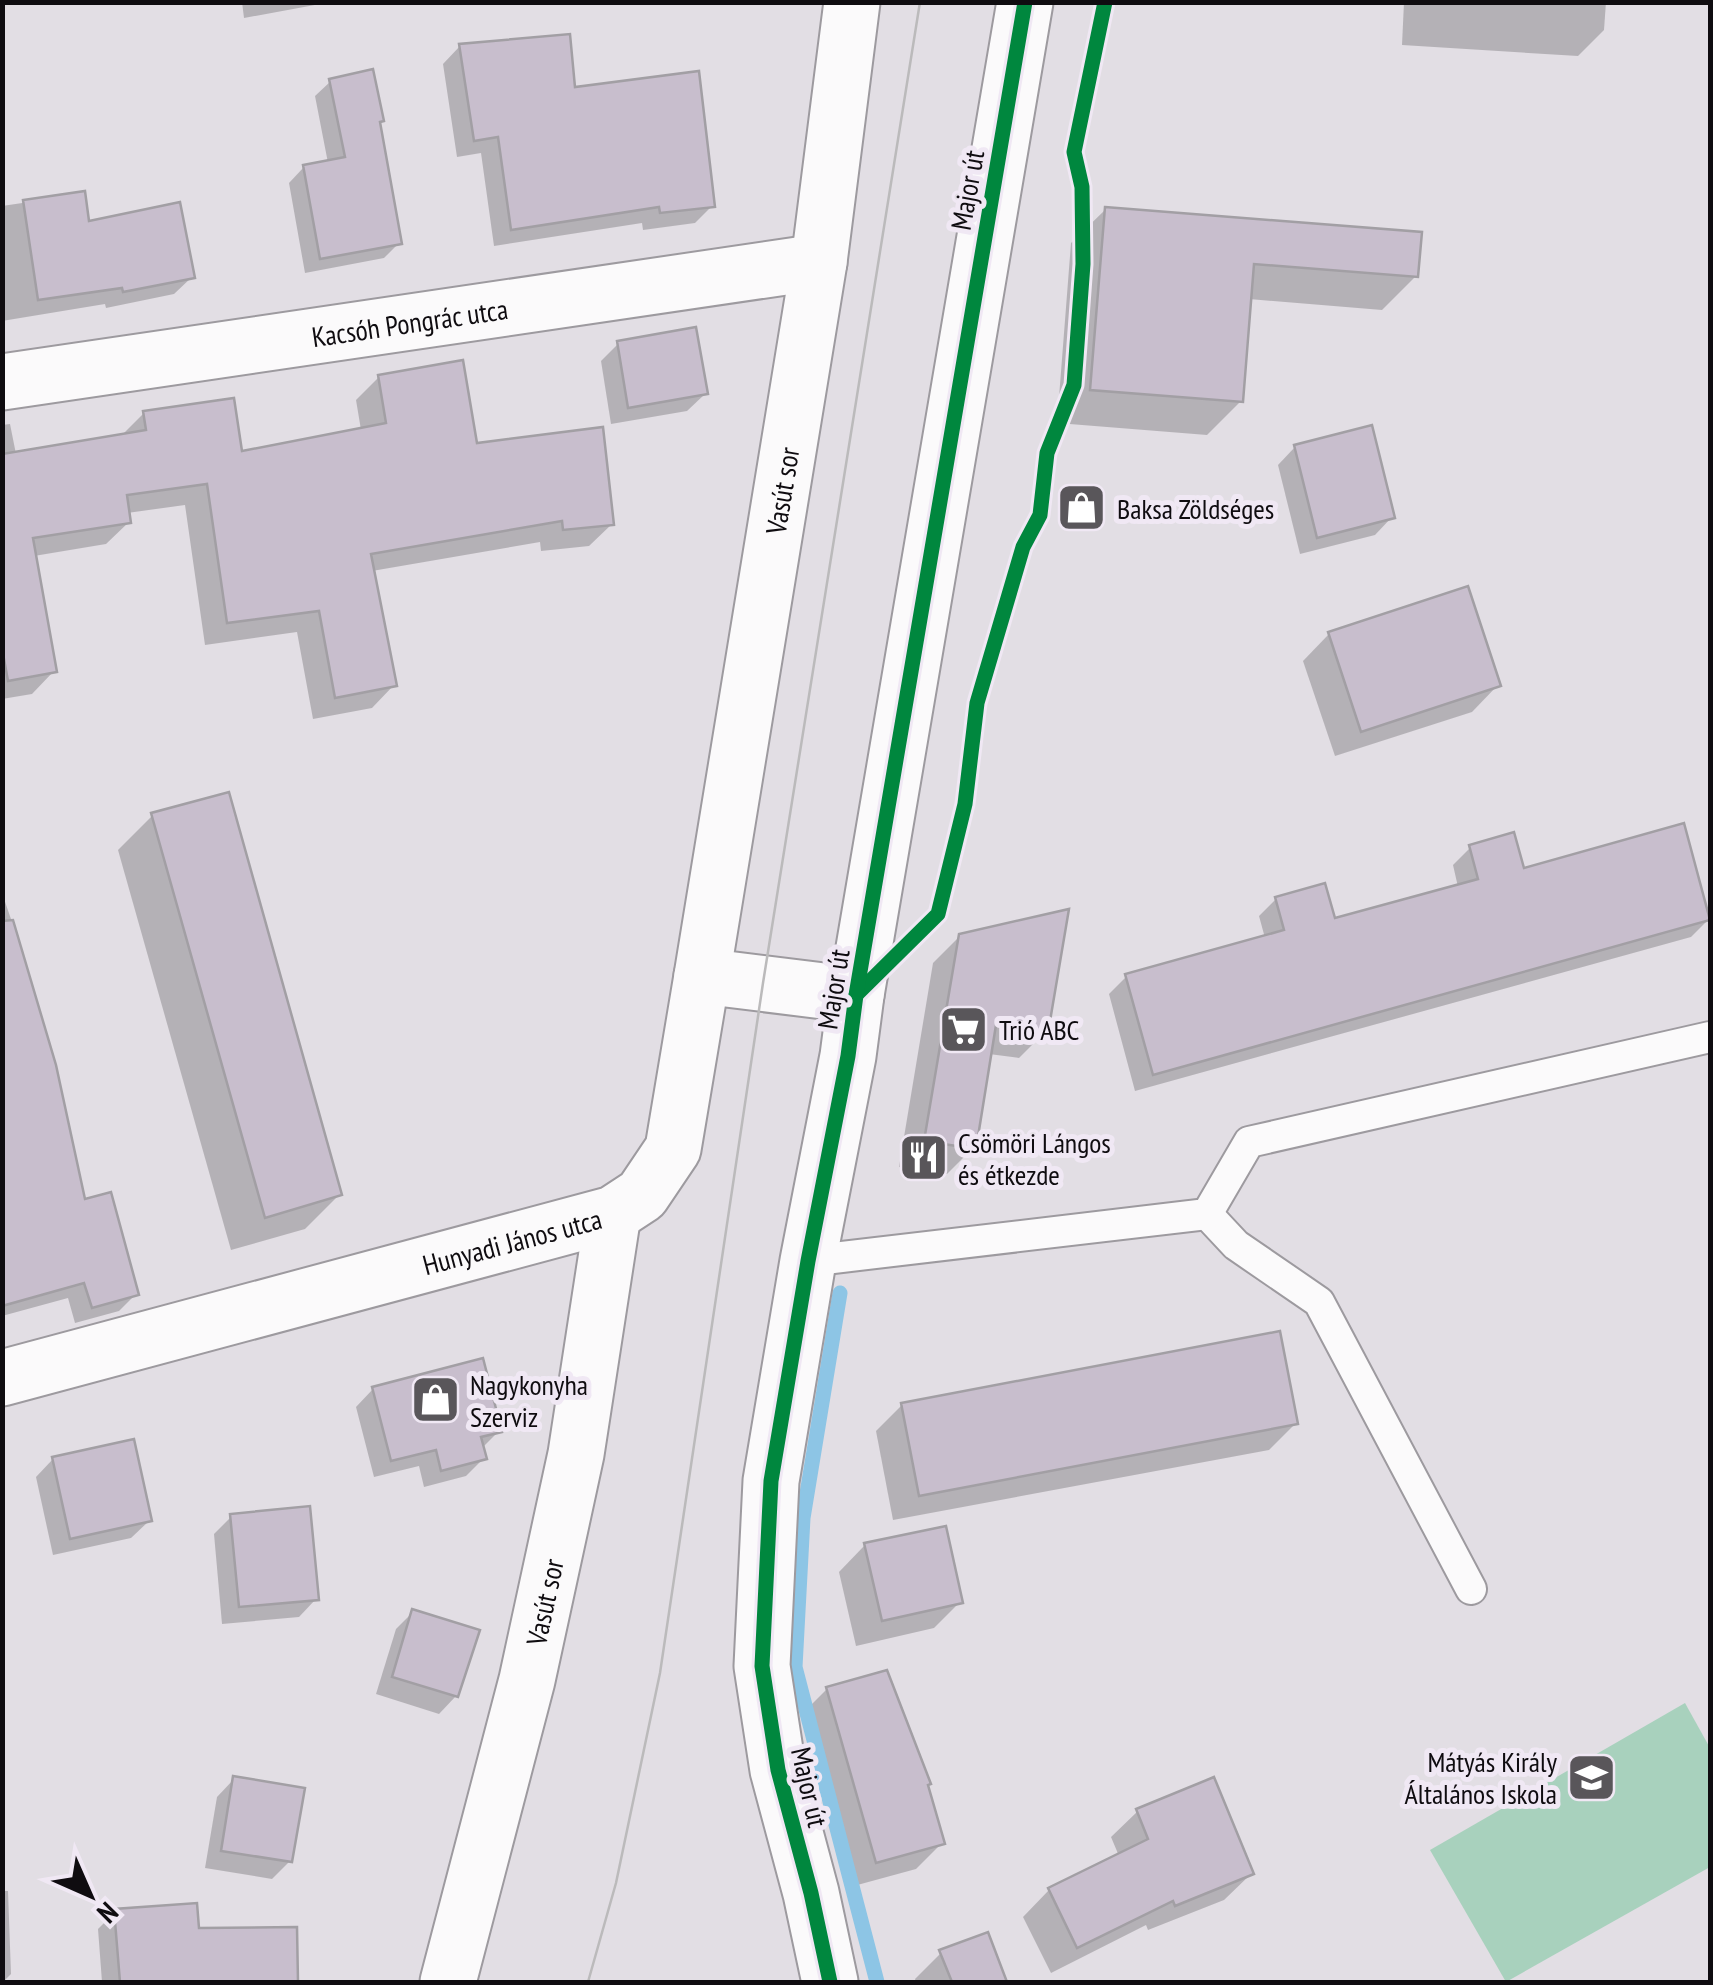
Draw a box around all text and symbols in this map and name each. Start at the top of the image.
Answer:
street label: Major út [942,147,992,233]
street label: Kacsóh Pongrác utca [309,289,510,355]
street label: Vasút sor [756,444,807,538]
shop icon: Baksa Zöldséges [1056,482,1108,534]
place label: Baksa Zöldséges [1117,490,1274,527]
street label: Major út [808,946,858,1032]
supermarket icon: Trió ABC [938,1003,990,1055]
place label: Trió ABC [999,1011,1080,1048]
place label: Csömöri Lángos és étkezde [958,1124,1111,1193]
restaurant icon: Csömöri Lángos és étkezde [897,1132,949,1184]
street label: Hunyadi János utca [418,1199,606,1283]
place label: Nagykonyha Szerviz [470,1366,588,1435]
shop icon: Nagykonyha Szerviz [409,1374,461,1426]
street label: Vasút sor [516,1555,571,1650]
place label: Mátyás Király Általános Iskola [1404,1743,1557,1812]
street label: Major út [783,1744,837,1831]
school or university icon: Mátyás Király Általános Iskola [1566,1751,1618,1803]
north arrow [40,1845,140,1945]
text: N [90,1895,126,1931]

